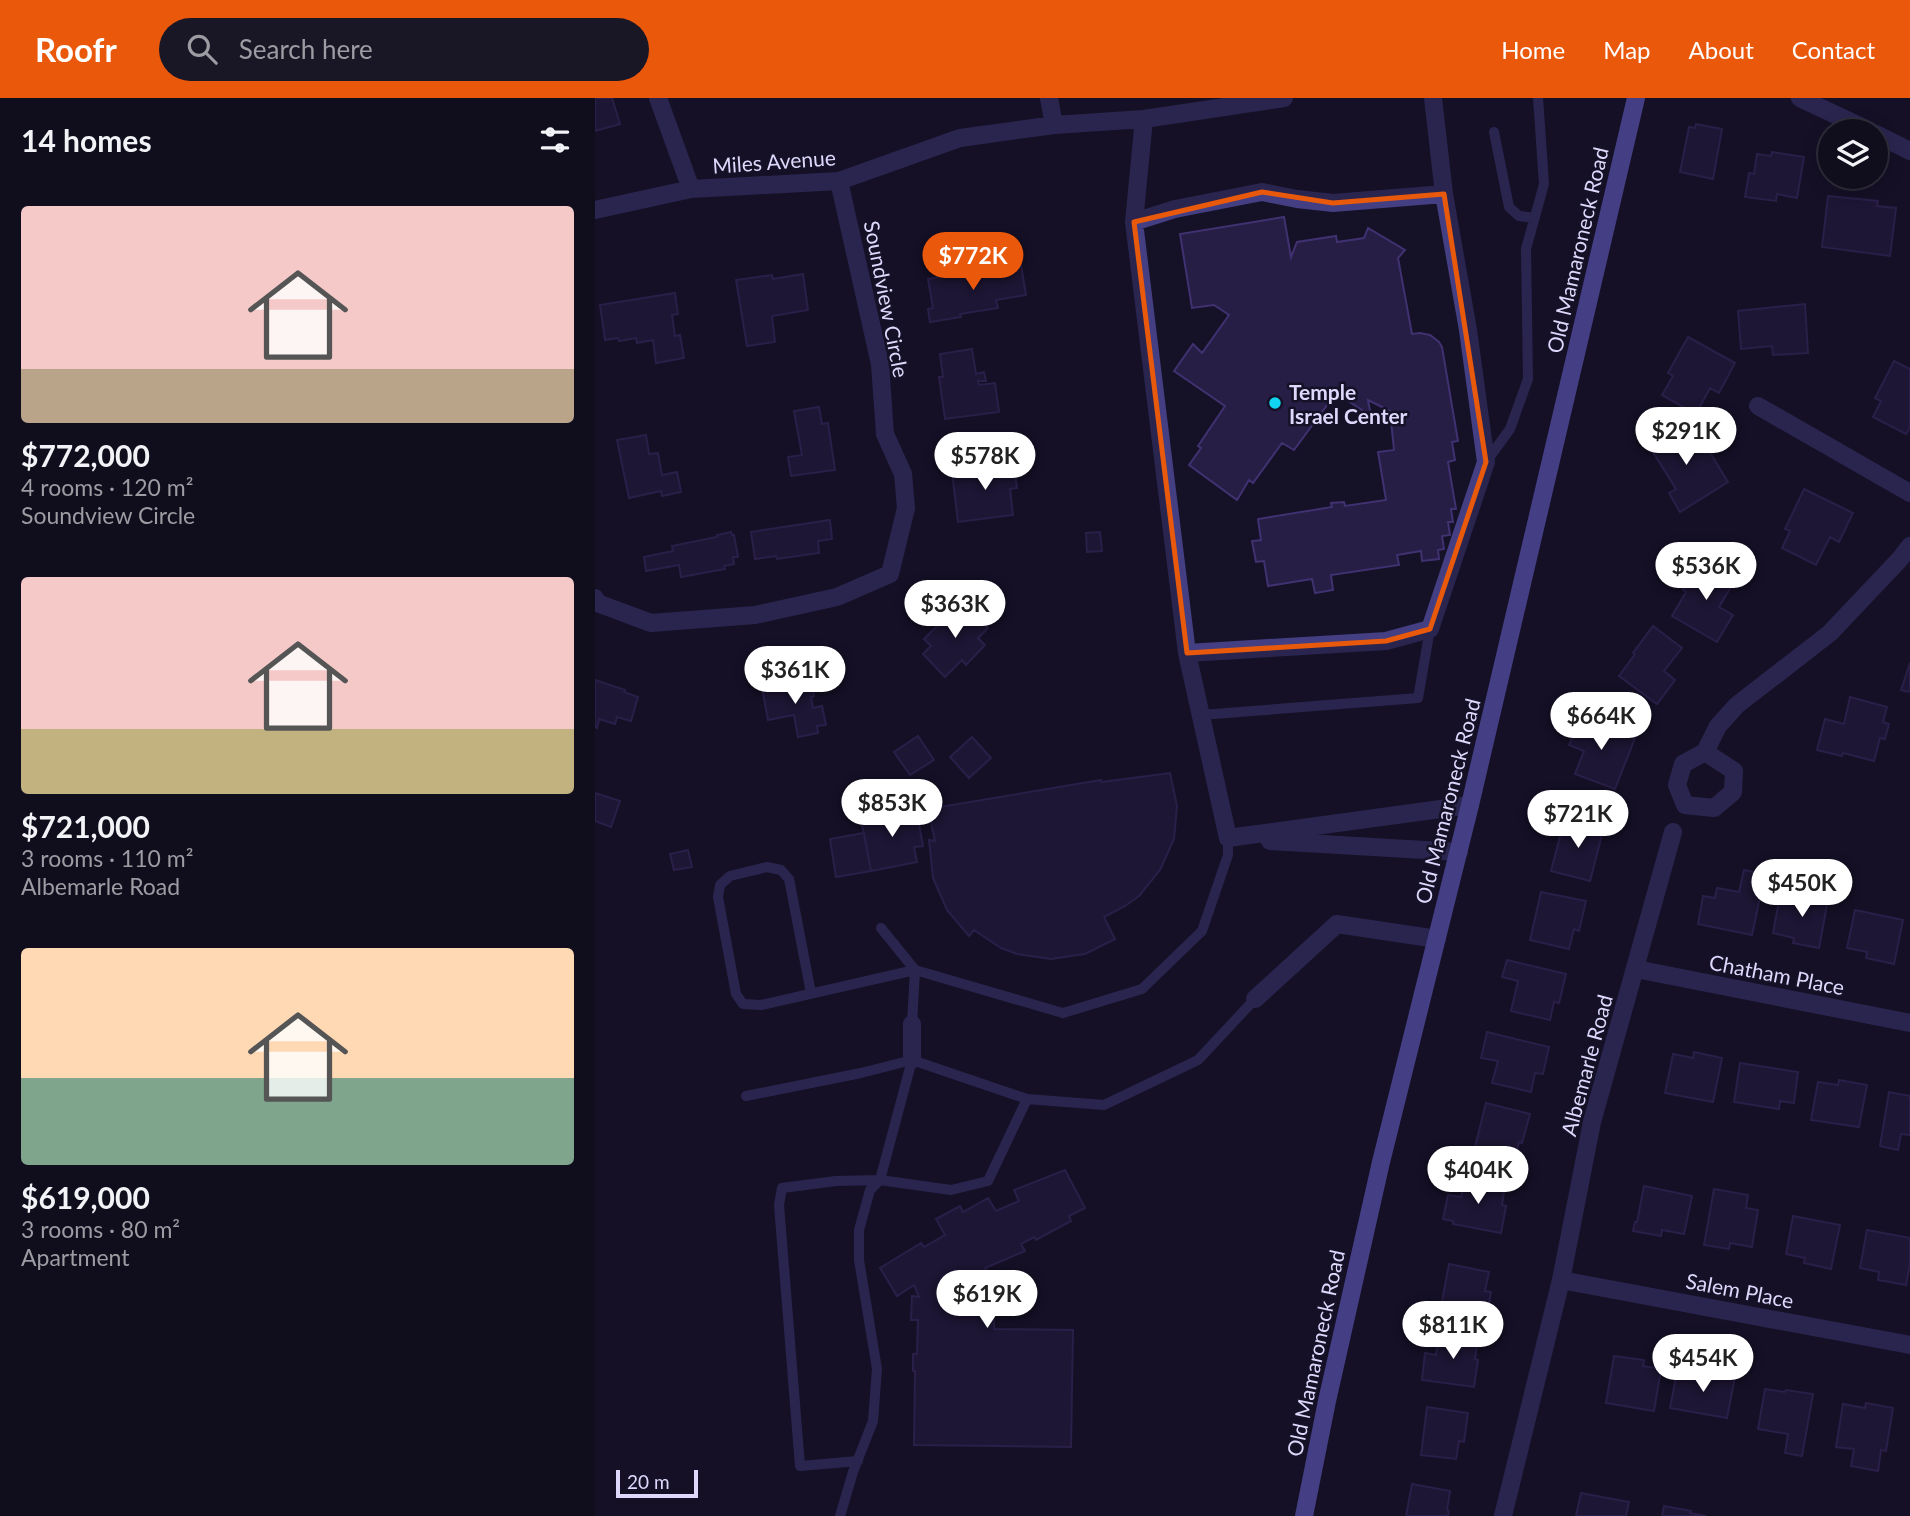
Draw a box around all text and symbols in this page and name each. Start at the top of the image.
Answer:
search box [159,18,649,81]
text: Roofr [35,29,117,69]
icon: search [183,30,221,68]
text: Search here [239,33,373,65]
text: Home [1501,35,1565,64]
text: Map [1603,35,1651,64]
text: About [1689,35,1754,64]
text: Contact [1792,35,1875,64]
map controls [1818,119,1888,189]
button: layers [1818,119,1888,189]
icon: filters [536,121,574,159]
text: 14 homes [21,122,152,158]
street label: Miles Avenue [711,144,837,178]
street label: Old Mamaroneck Road [1541,145,1613,355]
street label: Soundview Circle [860,219,914,379]
pin: $772K [924,232,1022,292]
text: $772K [938,241,1008,269]
icon: home [235,252,361,378]
place label: Temple Israel Center [1289,379,1408,428]
marker: Temple Israel Center [1267,395,1283,411]
pin: $291K [1637,408,1735,467]
text: $291K [1651,416,1721,444]
pin: $578K [936,432,1034,492]
text: $772,000 [21,437,150,473]
text: $578K [950,441,1020,469]
text: 4 rooms · 120 m² [21,473,193,501]
text: Soundview Circle [21,501,195,529]
pin: $536K [1657,542,1755,602]
text: $536K [1671,551,1741,579]
pin: $363K [906,580,1004,640]
text: $363K [920,589,990,617]
icon: home [235,623,361,749]
pin: $361K [746,646,844,706]
text: $361K [760,655,830,683]
pin: $664K [1552,692,1650,752]
street label: Old Mamaroneck Road [1409,696,1485,906]
text: $664K [1566,701,1636,729]
pin: $853K [843,780,941,839]
text: $853K [857,788,927,816]
pin: $721K [1529,790,1627,850]
text: $721K [1543,799,1613,827]
text: $721,000 [21,808,150,844]
text: 3 rooms · 110 m² [21,844,193,872]
pin: $450K [1753,860,1851,919]
text: $450K [1767,868,1837,896]
text: Albemarle Road [21,872,180,900]
street label: Chatham Place [1707,949,1847,999]
street label: Albemarle Road [1555,992,1617,1138]
icon: home [235,994,361,1120]
pin: $404K [1429,1146,1527,1206]
text: $404K [1443,1155,1513,1183]
text: $619,000 [21,1179,150,1215]
text: 3 rooms · 80 m² [21,1215,180,1243]
text: Apartment [21,1243,129,1271]
street label: Old Mamaroneck Road [1281,1247,1349,1459]
street label: Salem Place [1684,1267,1796,1313]
pin: $619K [938,1270,1036,1330]
text: $619K [952,1279,1022,1307]
pin: $811K [1404,1302,1502,1361]
text: $811K [1418,1310,1488,1338]
pin: $454K [1654,1334,1752,1394]
text: $454K [1668,1343,1738,1371]
scale bar [616,1467,698,1499]
text: 20 m [627,1470,670,1493]

